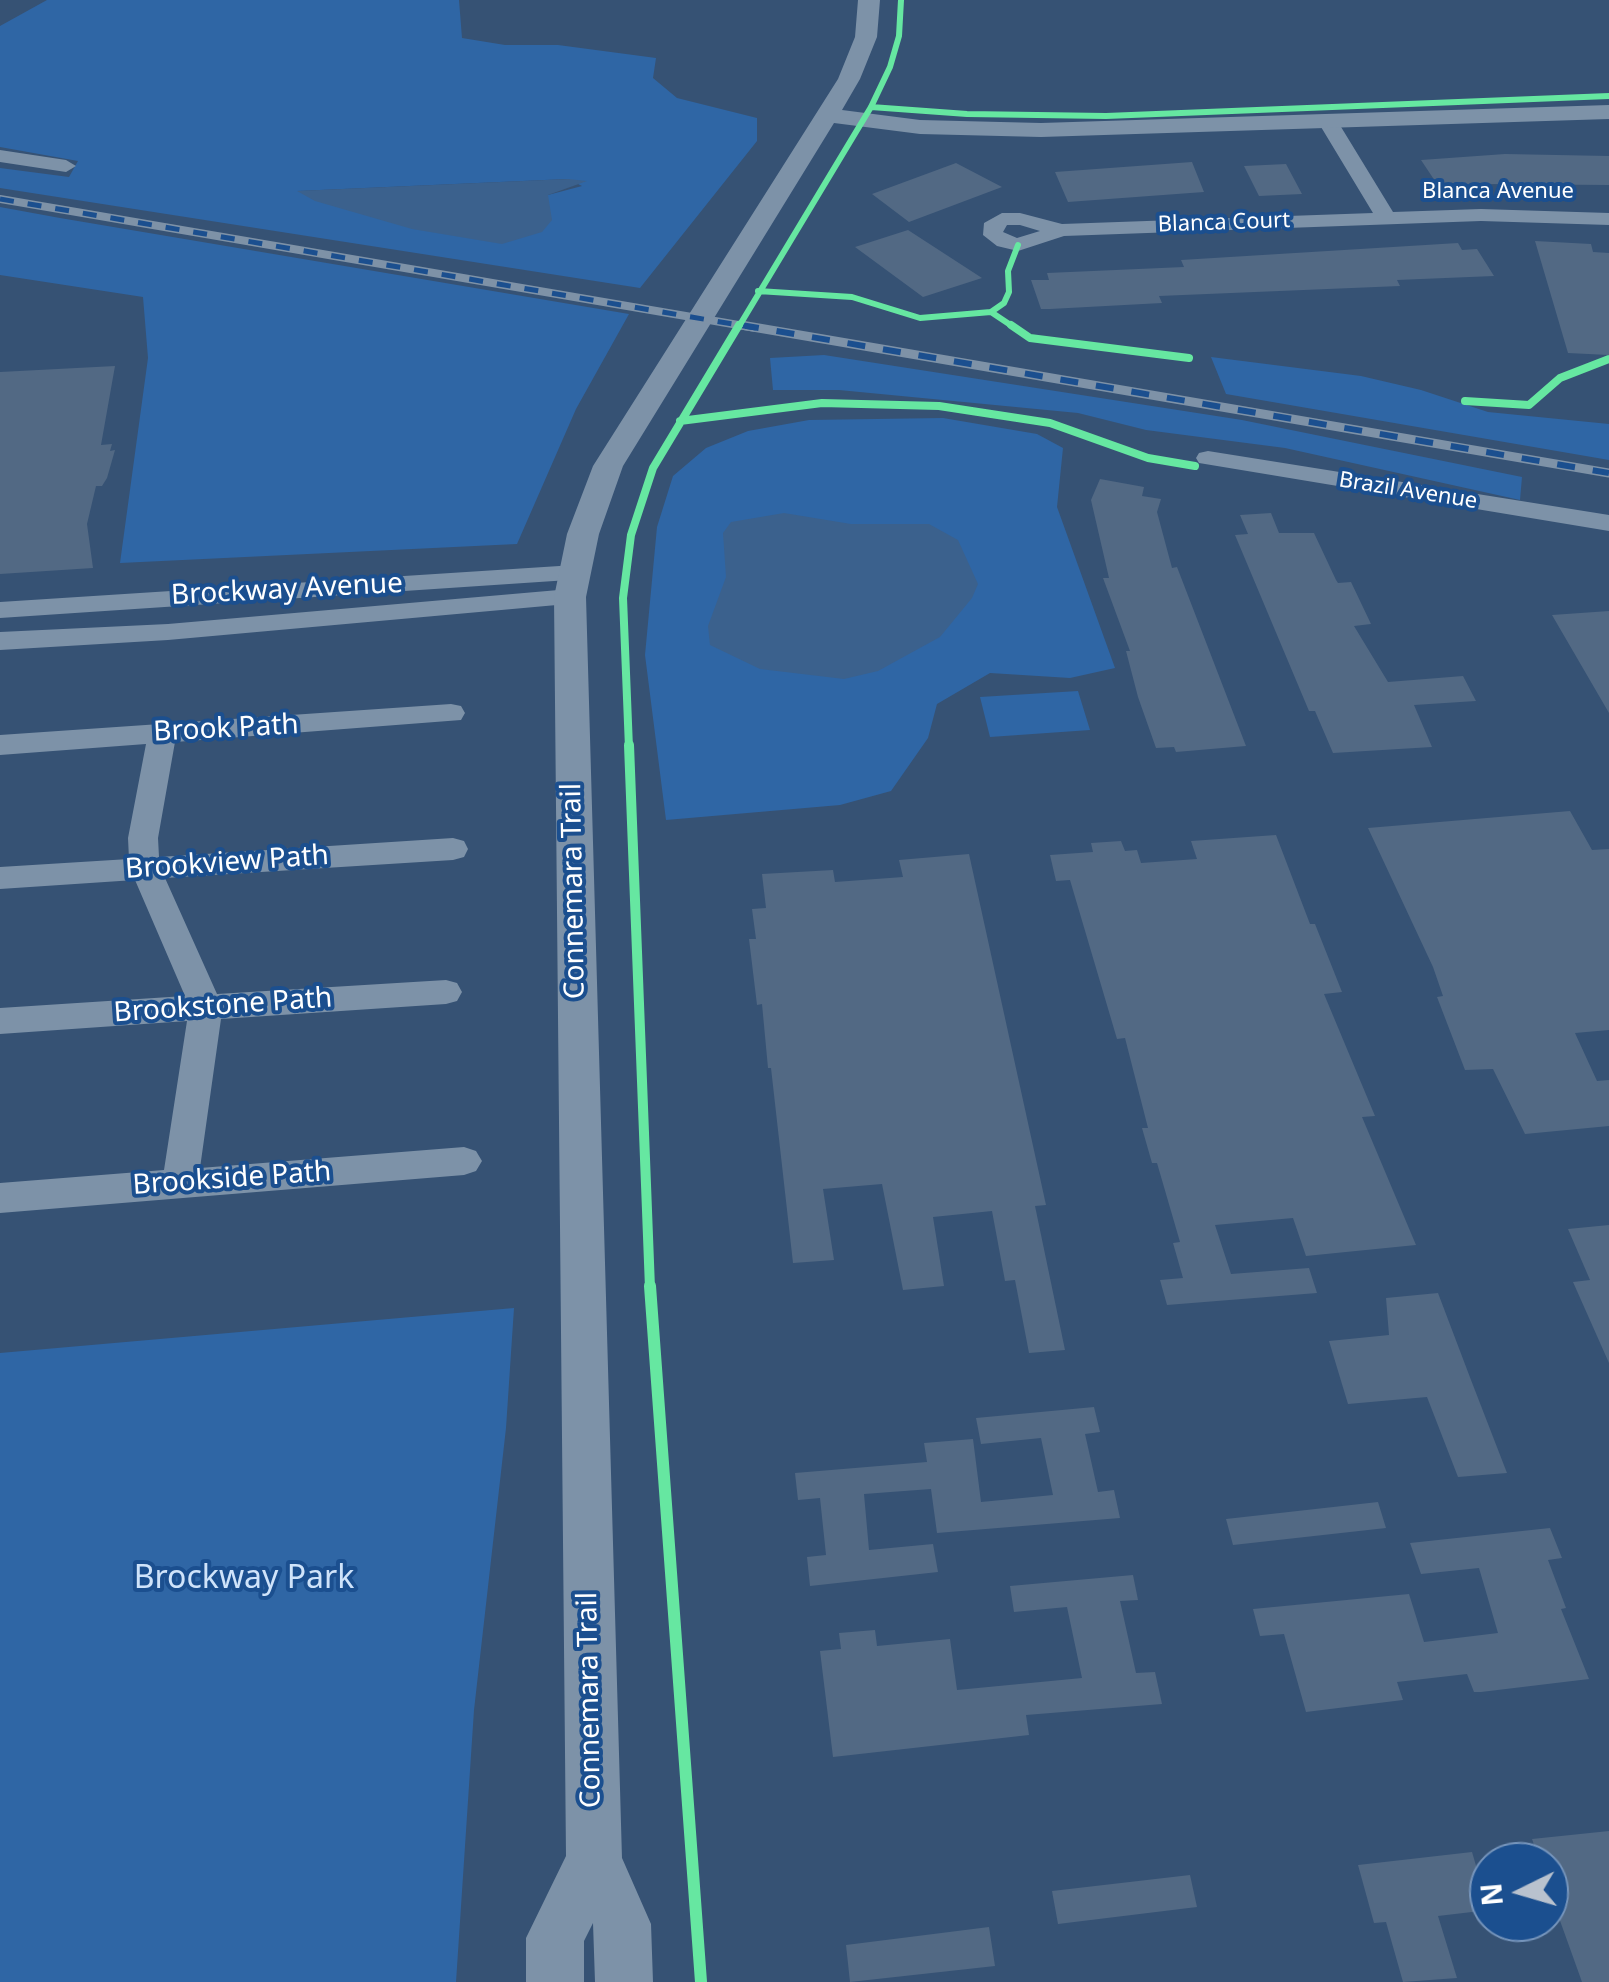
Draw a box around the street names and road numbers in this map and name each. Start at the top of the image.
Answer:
street label: Blanca Avenue [1422,179,1574,205]
street label: Blanca Court [1157,207,1291,239]
street label: Brazil Avenue [1337,467,1479,515]
street label: Brockway Avenue [170,567,404,613]
street label: Brook Path [153,708,299,750]
street label: Connemara Trail [555,783,593,999]
street label: Brookview Path [124,839,330,887]
street label: Brookstone Path [113,982,333,1030]
street label: Brookside Path [132,1155,332,1203]
street label: Connemara Trail [571,1592,609,1808]

